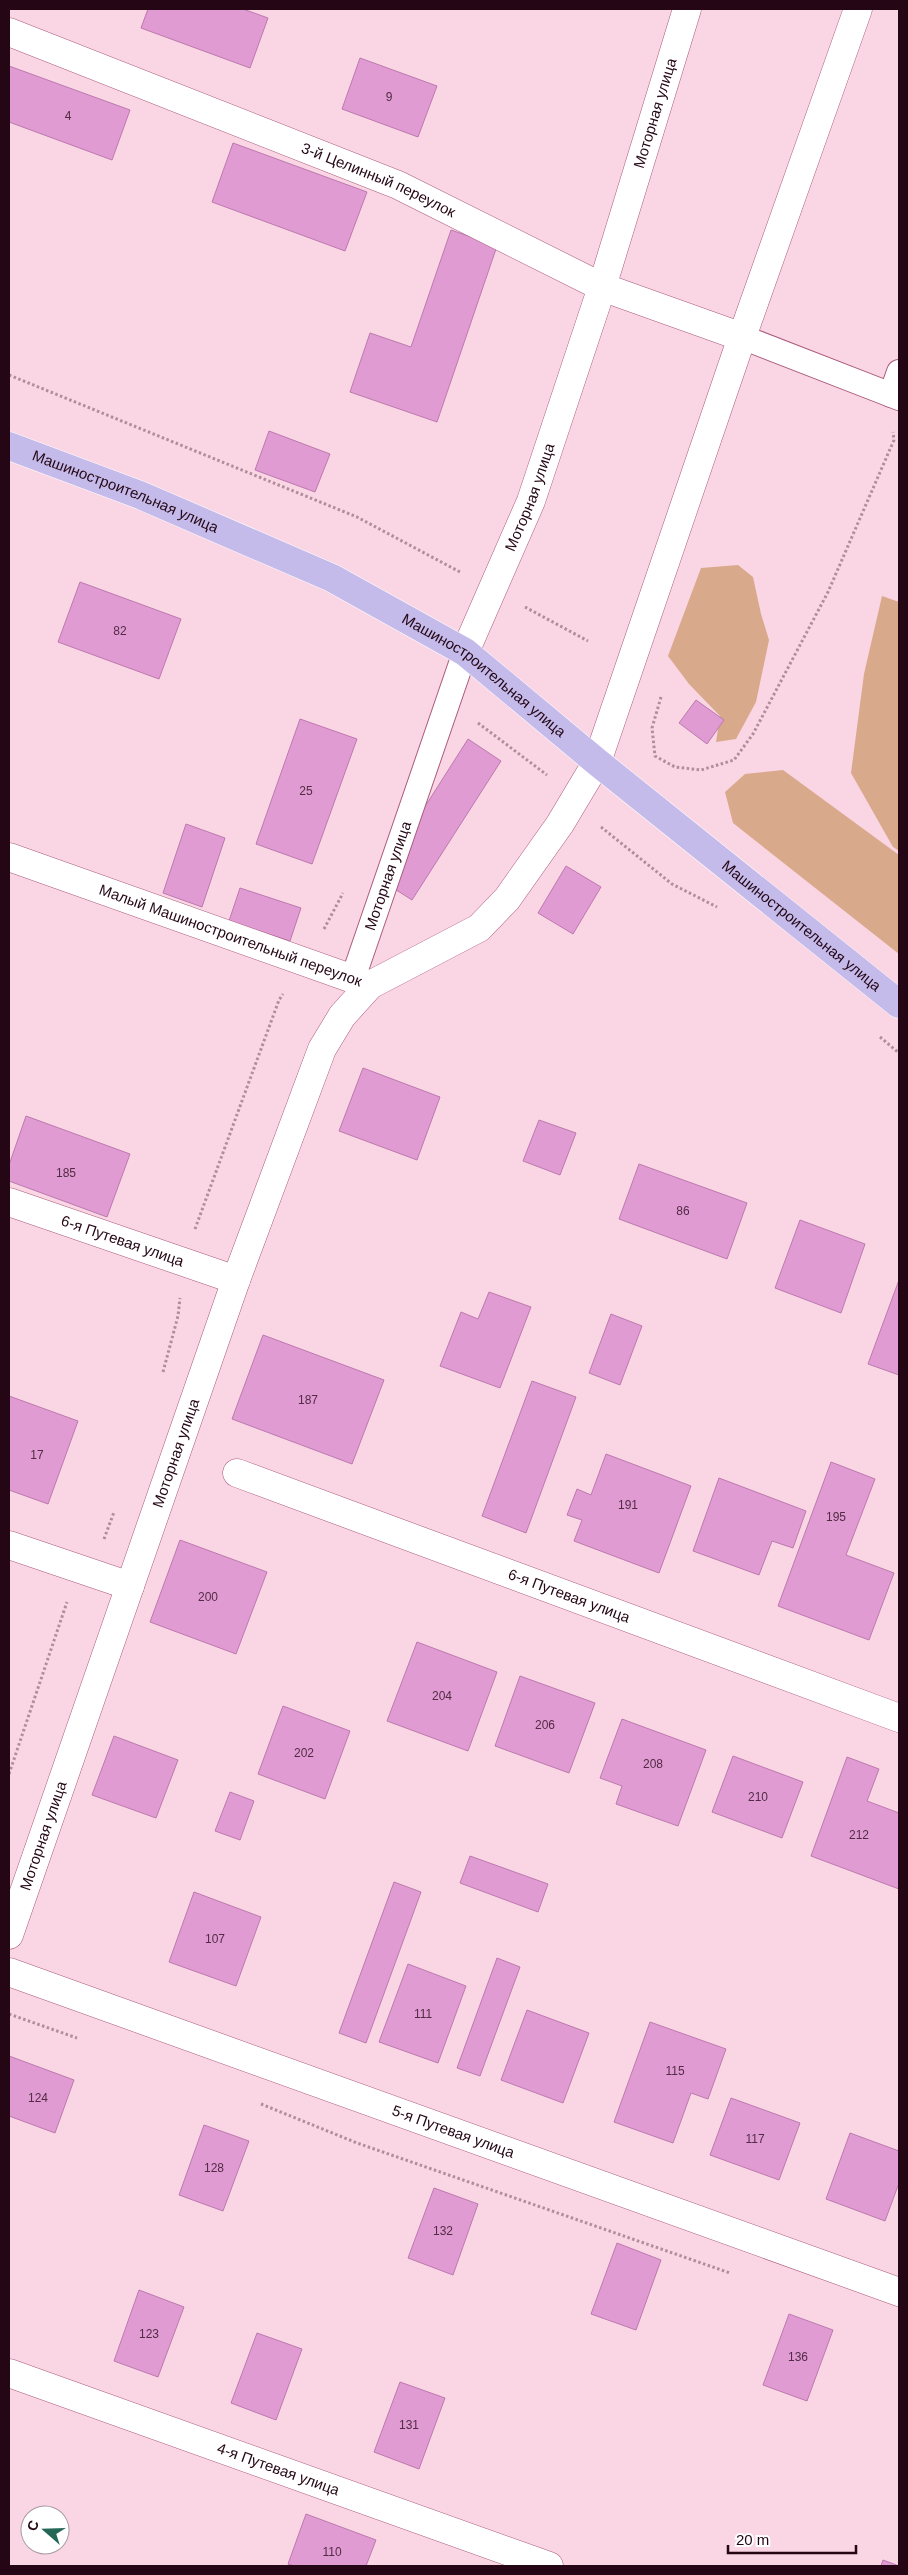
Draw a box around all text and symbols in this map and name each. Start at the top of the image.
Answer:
street label: Моторная улица [630,55,680,170]
house number: 9 [386,90,393,104]
house number: 4 [65,109,72,123]
street label: 3-й Целинный переулок [299,139,459,221]
street label: Моторная улица [501,440,558,554]
street label: Машиностроительная улица [30,447,222,536]
street label: Машиностроительная улица [399,610,570,741]
house number: 82 [113,624,127,638]
house number: 25 [299,784,313,798]
street label: Моторная улица [361,818,414,932]
street label: Машиностроительная улица [719,857,885,995]
street label: Малый Машиностроительный переулок [97,881,365,990]
house number: 185 [56,1166,76,1180]
house number: 86 [676,1204,690,1218]
street label: 6-я Путевая улица [59,1212,187,1270]
house number: 187 [298,1393,318,1407]
street label: Моторная улица [149,1396,202,1510]
house number: 17 [30,1448,44,1462]
house number: 191 [618,1498,638,1512]
house number: 195 [826,1510,846,1524]
street label: 6-я Путевая улица [506,1565,633,1626]
house number: 200 [198,1590,218,1604]
house number: 204 [432,1689,452,1703]
house number: 206 [535,1718,555,1732]
house number: 202 [294,1746,314,1760]
house number: 208 [643,1757,663,1771]
street label: Моторная улица [16,1778,70,1892]
house number: 210 [748,1790,768,1804]
house number: 212 [849,1828,869,1842]
house number: 107 [205,1932,225,1946]
house number: 111 [414,2007,432,2021]
house number: 115 [665,2064,685,2078]
house number: 124 [28,2091,48,2105]
street label: 5-я Путевая улица [390,2101,517,2161]
house number: 117 [745,2132,765,2146]
house number: 128 [204,2161,224,2175]
house number: 132 [433,2224,453,2238]
house number: 123 [139,2327,159,2341]
house number: 136 [788,2350,808,2364]
house number: 131 [399,2418,419,2432]
street label: 4-я Путевая улица [215,2439,343,2499]
north arrow [20,2505,70,2555]
text: С [24,2518,42,2533]
scale bar [728,2522,856,2554]
text: 20 m [736,2531,769,2548]
house number: 110 [322,2545,342,2559]

